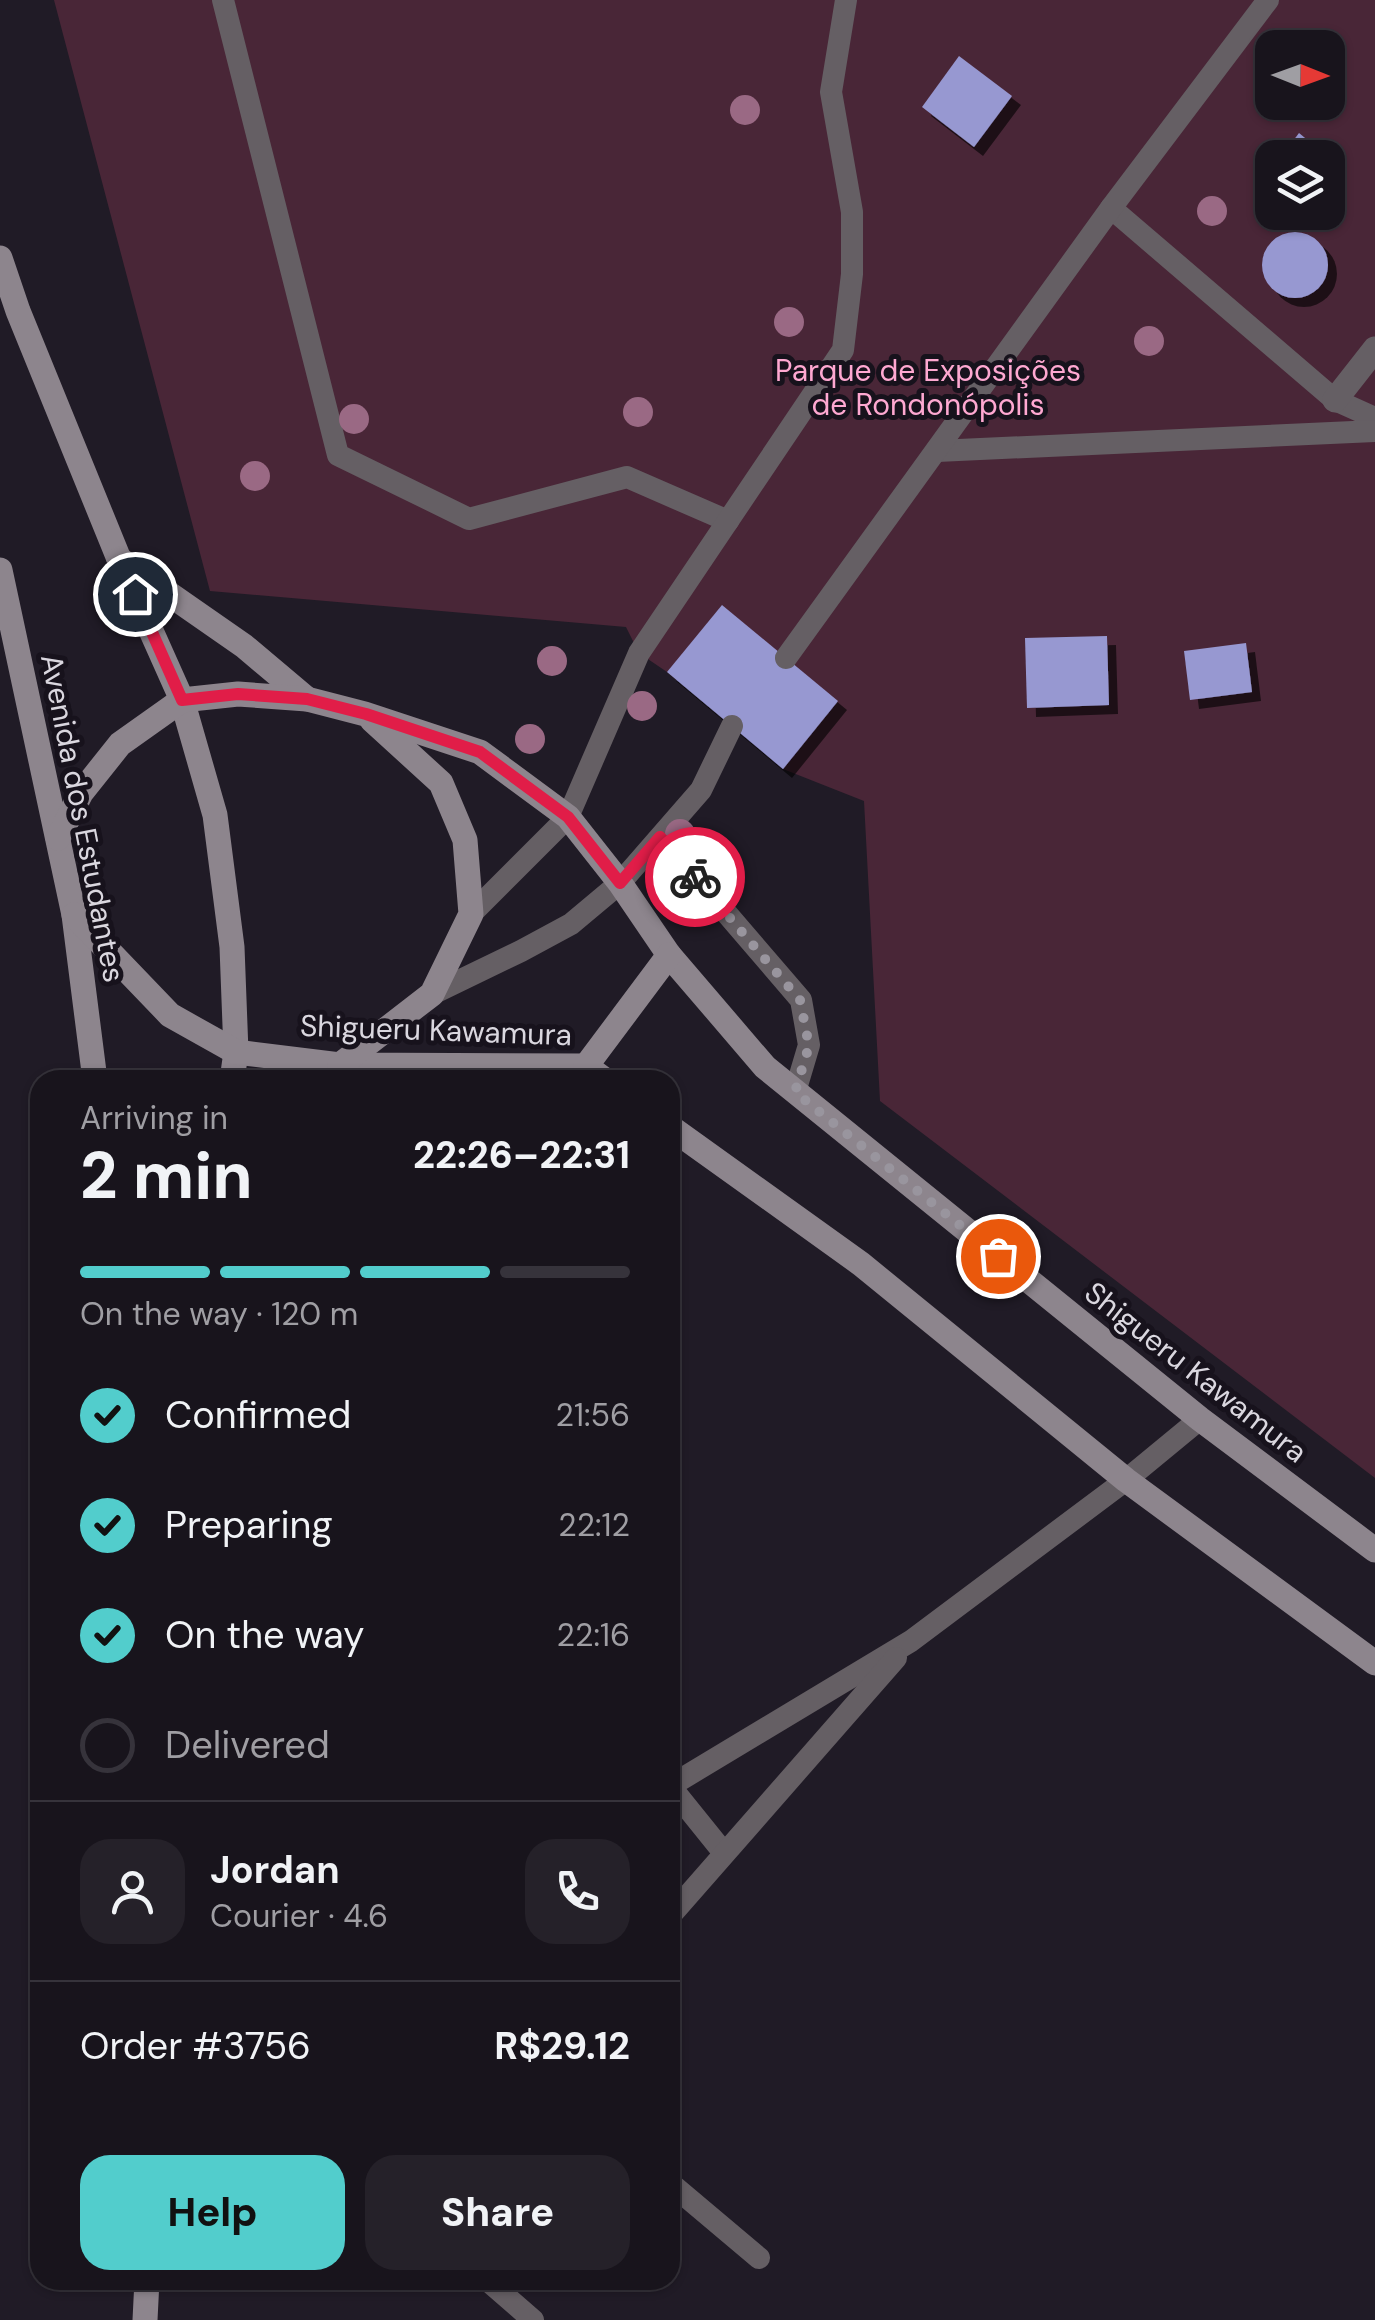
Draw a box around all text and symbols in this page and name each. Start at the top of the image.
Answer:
north arrow [1255,30,1345,120]
map controls [1255,30,1345,230]
button: layers [1255,140,1345,230]
park label: Parque de Exposições de Rondonópolis [775,351,1081,424]
pin [93,552,178,637]
icon: home [108,567,163,622]
street label: Avenida dos Estudantes [32,650,134,986]
courier [645,827,745,927]
icon: bike [668,850,723,905]
street label: Shigueru Kawamura [299,1006,573,1054]
text: Arriving in [80,1097,228,1139]
text: 22:26–22:31 [413,1130,630,1180]
text: 2 min [80,1134,253,1218]
pin [956,1214,1041,1299]
icon: bag [971,1229,1026,1284]
street label: Shigueru Kawamura [1077,1273,1315,1471]
text: On the way · 120 m [80,1293,358,1335]
icon: check [80,1388,135,1443]
text: Confirmed [165,1390,351,1440]
text: 21:56 [556,1394,630,1436]
icon: check [80,1498,135,1553]
text: Preparing [165,1500,333,1550]
text: 22:12 [558,1504,630,1546]
icon: check [80,1608,135,1663]
text: On the way [165,1610,364,1660]
text: 22:16 [557,1614,630,1656]
text: Delivered [165,1720,330,1770]
button: person [80,1839,185,1944]
button: phone [525,1839,630,1944]
text: Jordan [210,1845,340,1895]
text: Courier · 4.6 [210,1895,388,1937]
text: Order #3756 [80,2021,311,2071]
text: R$29.12 [494,2021,630,2071]
button: Help [80,2155,345,2270]
button: Share [365,2155,630,2270]

